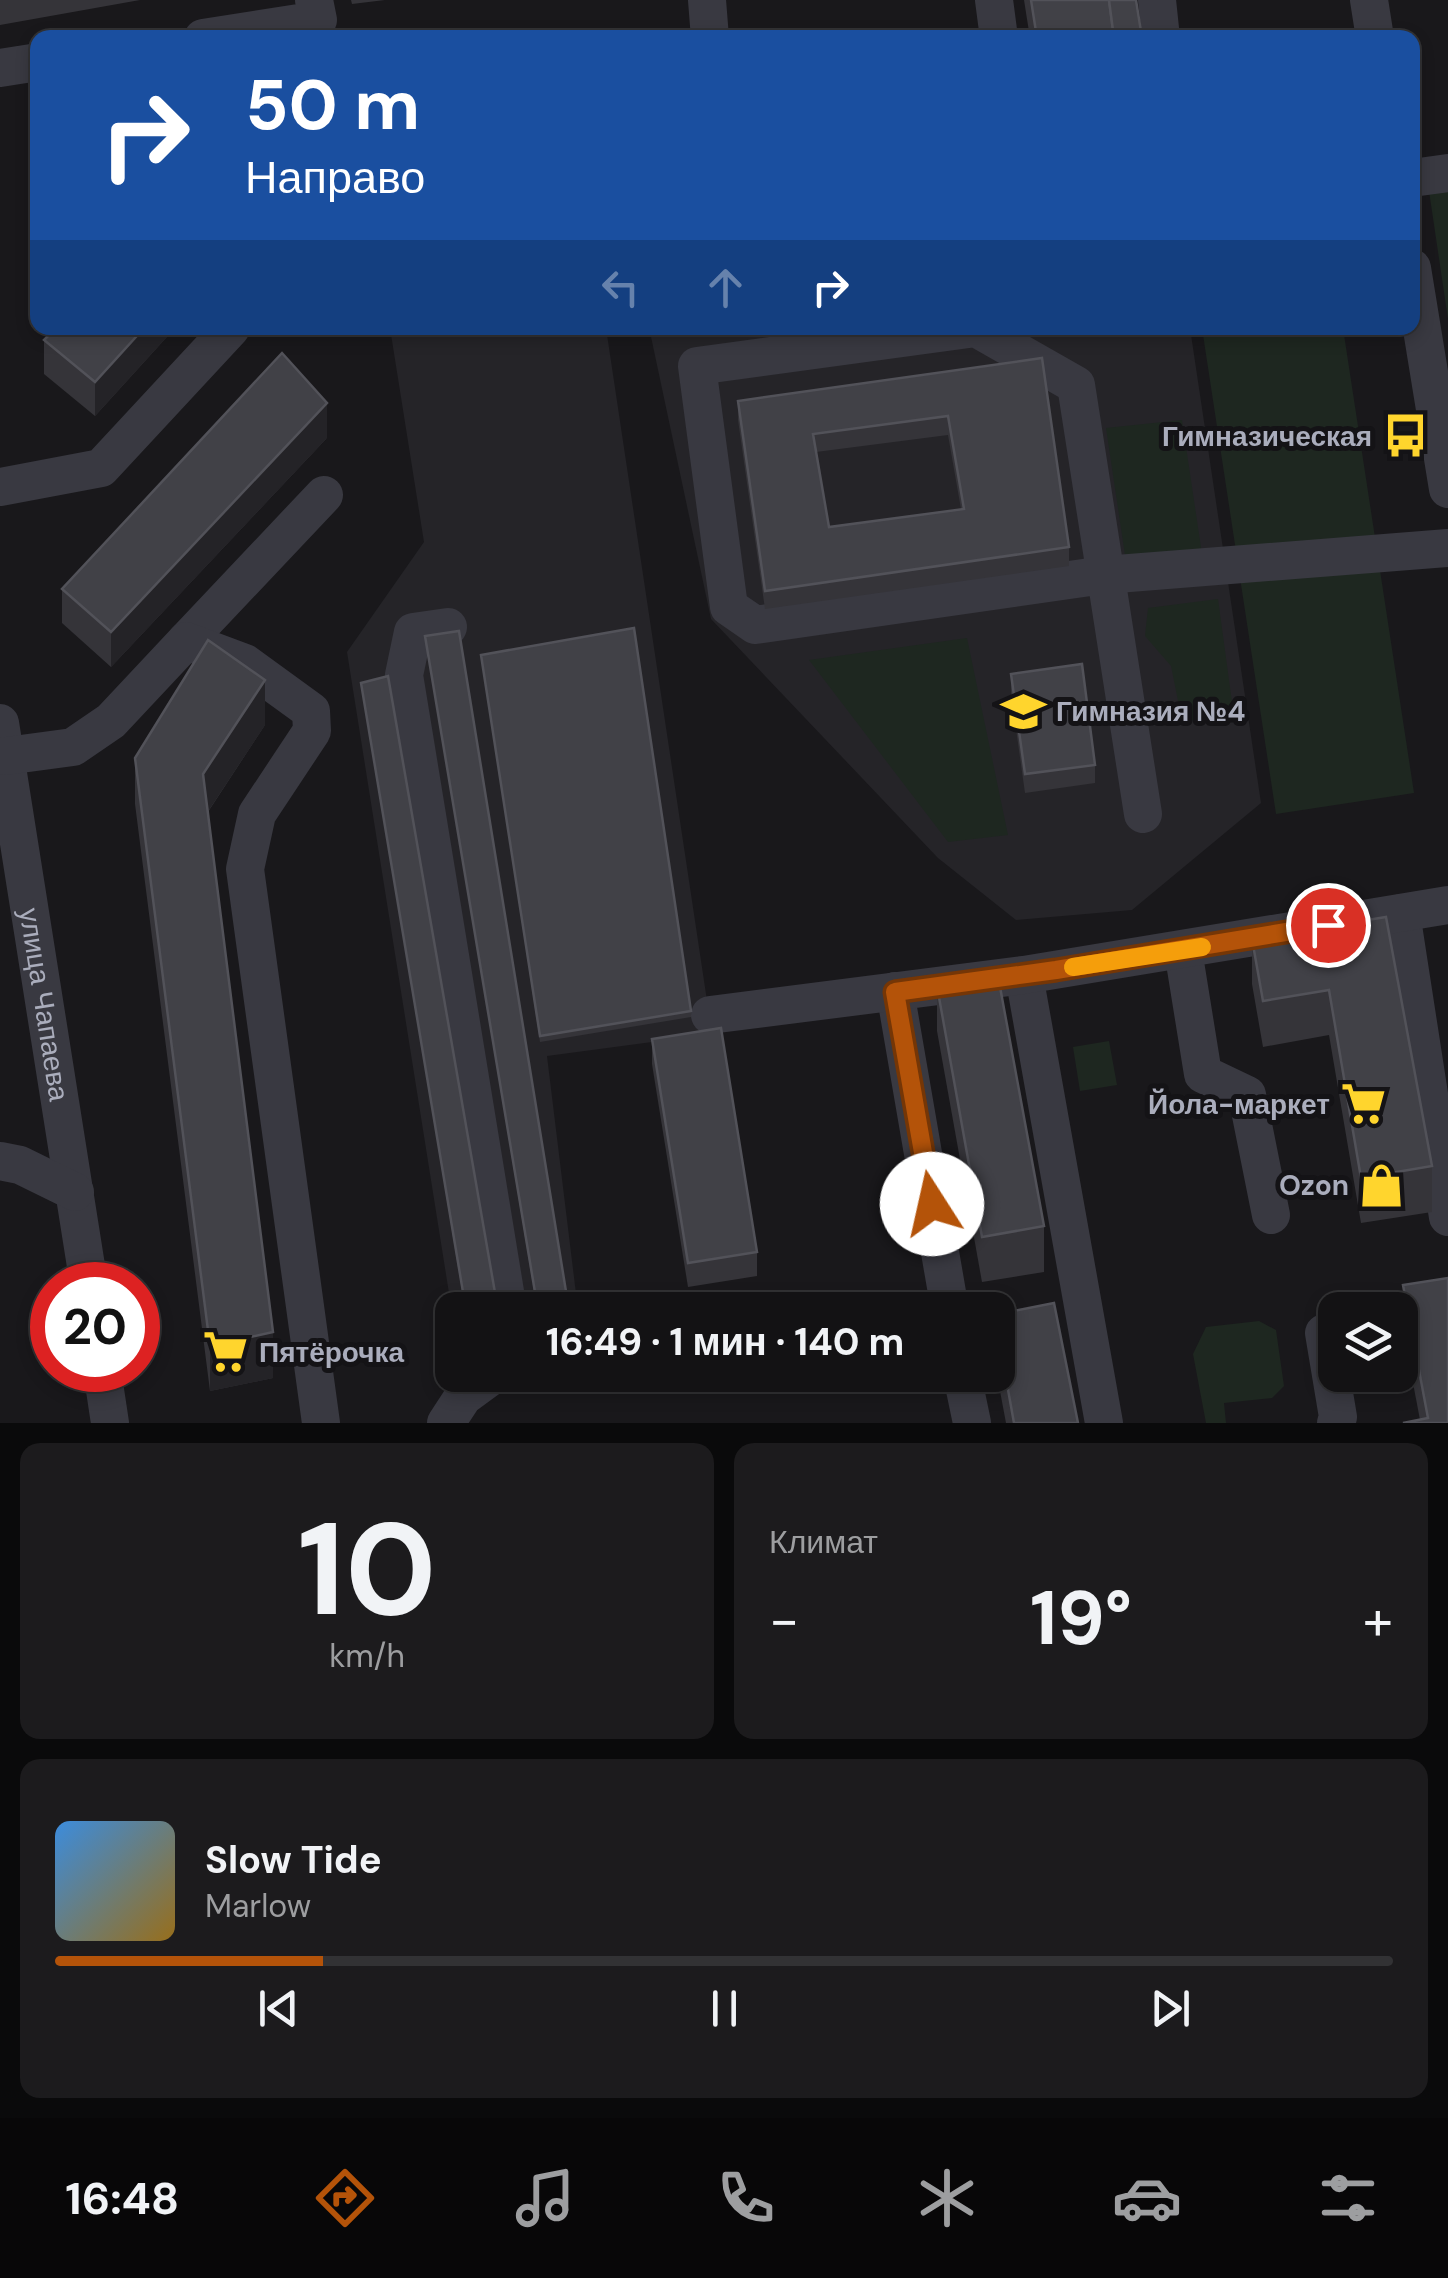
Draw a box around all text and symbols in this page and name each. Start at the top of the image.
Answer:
text: 50 m [245,60,420,151]
icon: right [80,70,210,200]
text: Направо [245,148,425,207]
icon: left [593,260,648,315]
icon: ahead [698,260,753,315]
icon: right [803,260,858,315]
bus stop icon: Гимназическая [1381,412,1429,460]
place label: Гимназическая [1162,418,1372,455]
school or university icon: Гимназия №4 [999,687,1047,735]
place label: Гимназия №4 [1056,693,1245,730]
pin [1286,883,1371,968]
icon: arrive [1301,898,1356,953]
street label: улица Чапаева [11,905,78,1104]
supermarket icon: Йола-маркет [1339,1080,1387,1128]
place label: Йола-маркет [1148,1086,1330,1123]
position arrow [880,1152,984,1256]
shop icon: Ozon [1358,1161,1406,1209]
place label: Ozon [1279,1167,1349,1204]
speed limit sign: 20 [30,1262,160,1392]
map controls [1318,1292,1418,1392]
button: layers [1318,1292,1418,1392]
text: 16:49 · 1 мин · 140 m [546,1317,904,1367]
supermarket icon: Пятёрочка [202,1328,250,1376]
place label: Пятёрочка [259,1334,405,1371]
text: 10 [298,1485,436,1654]
text: Климат [769,1521,878,1563]
text: 19° [1030,1570,1132,1667]
text: − [769,1584,799,1656]
text: + [1363,1584,1393,1656]
text: km/h [329,1635,405,1677]
text: Slow Tide [205,1835,382,1885]
text: Marlow [205,1885,311,1927]
icon: previous [251,1981,306,2036]
icon: pause [697,1981,752,2036]
icon: next [1143,1981,1198,2036]
icon: directions [310,2163,380,2233]
icon: music [510,2163,580,2233]
icon: phone [711,2163,781,2233]
icon: climate [912,2163,982,2233]
icon: car [1112,2163,1182,2233]
icon: filters [1313,2163,1383,2233]
text: 16:48 [65,2169,179,2228]

